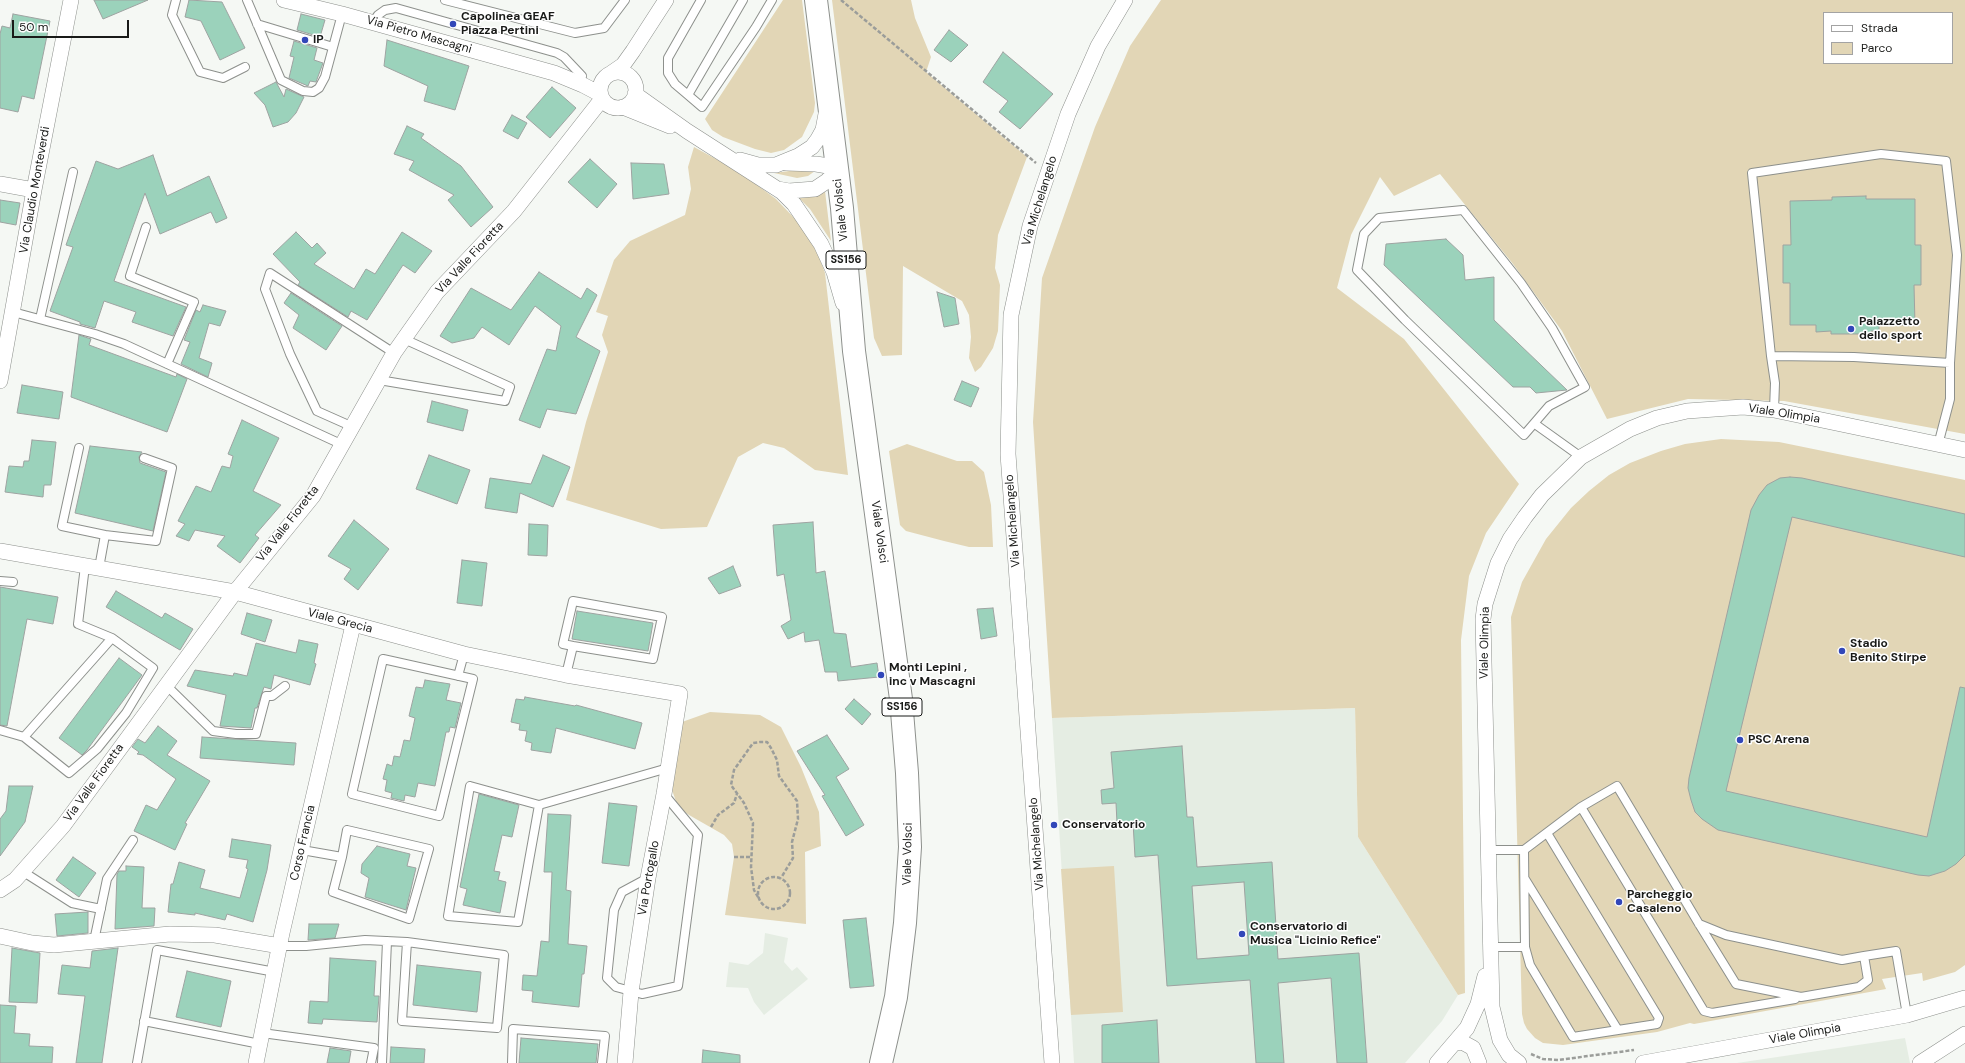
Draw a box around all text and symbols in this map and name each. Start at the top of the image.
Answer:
place label: Capolinea GEAF Piazza Pertini [461,10,555,38]
scale bar [14,12,131,38]
legend [1823,12,1953,64]
street label: Via Pietro Mascagni [365,13,473,57]
text: 50 m [19,19,48,35]
marker: Capolinea GEAF Piazza Pertini [448,19,458,29]
text: Strada [1861,20,1898,36]
place label: IP [313,33,324,47]
marker: IP [300,35,310,45]
text: Parco [1861,40,1892,56]
street label: Via Claudio Monteverdi [17,125,53,255]
street label: Via Michelangelo [1019,154,1061,248]
street label: Viale Volsci [831,178,851,242]
street label: Via Valle Fioretta [433,219,507,297]
road number: SS156 [826,251,866,269]
place label: Palazzetto dello sport [1859,315,1922,343]
marker: Palazzetto dello sport [1846,324,1856,334]
street label: Viale Olimpia [1747,401,1821,427]
street label: Via Michelangelo [1003,474,1023,568]
street label: Via Valle Fioretta [254,483,322,565]
street label: Viale Volsci [867,500,891,564]
street label: Viale Grecia [306,605,374,637]
street label: Viale Olimpia [1477,607,1493,679]
place label: Stadio Benito Stirpe [1850,637,1926,665]
marker: Stadio Benito Stirpe [1837,646,1847,656]
place label: Monti Lepini , inc v Mascagni [889,661,976,689]
marker: Monti Lepini , inc v Mascagni [876,670,886,680]
road number: SS156 [882,698,922,716]
place label: PSC Arena [1748,733,1809,747]
marker: PSC Arena [1735,735,1745,745]
street label: Via Valle Fioretta [61,741,127,825]
street label: Via Michelangelo [1027,797,1047,891]
street label: Corso Francia [287,804,319,882]
place label: Conservatorio [1062,818,1145,832]
marker: Conservatorio [1049,820,1059,830]
street label: Viale Volsci [900,822,916,886]
street label: Via Portogallo [635,839,663,917]
place label: Parcheggio Casaleno [1627,888,1692,916]
marker: Parcheggio Casaleno [1614,897,1624,907]
place label: Conservatorio di Musica "Licinio Refice" [1250,920,1381,948]
marker: Conservatorio di Musica "Licinio Refice" [1237,929,1247,939]
street label: Viale Olimpia [1768,1021,1842,1047]

